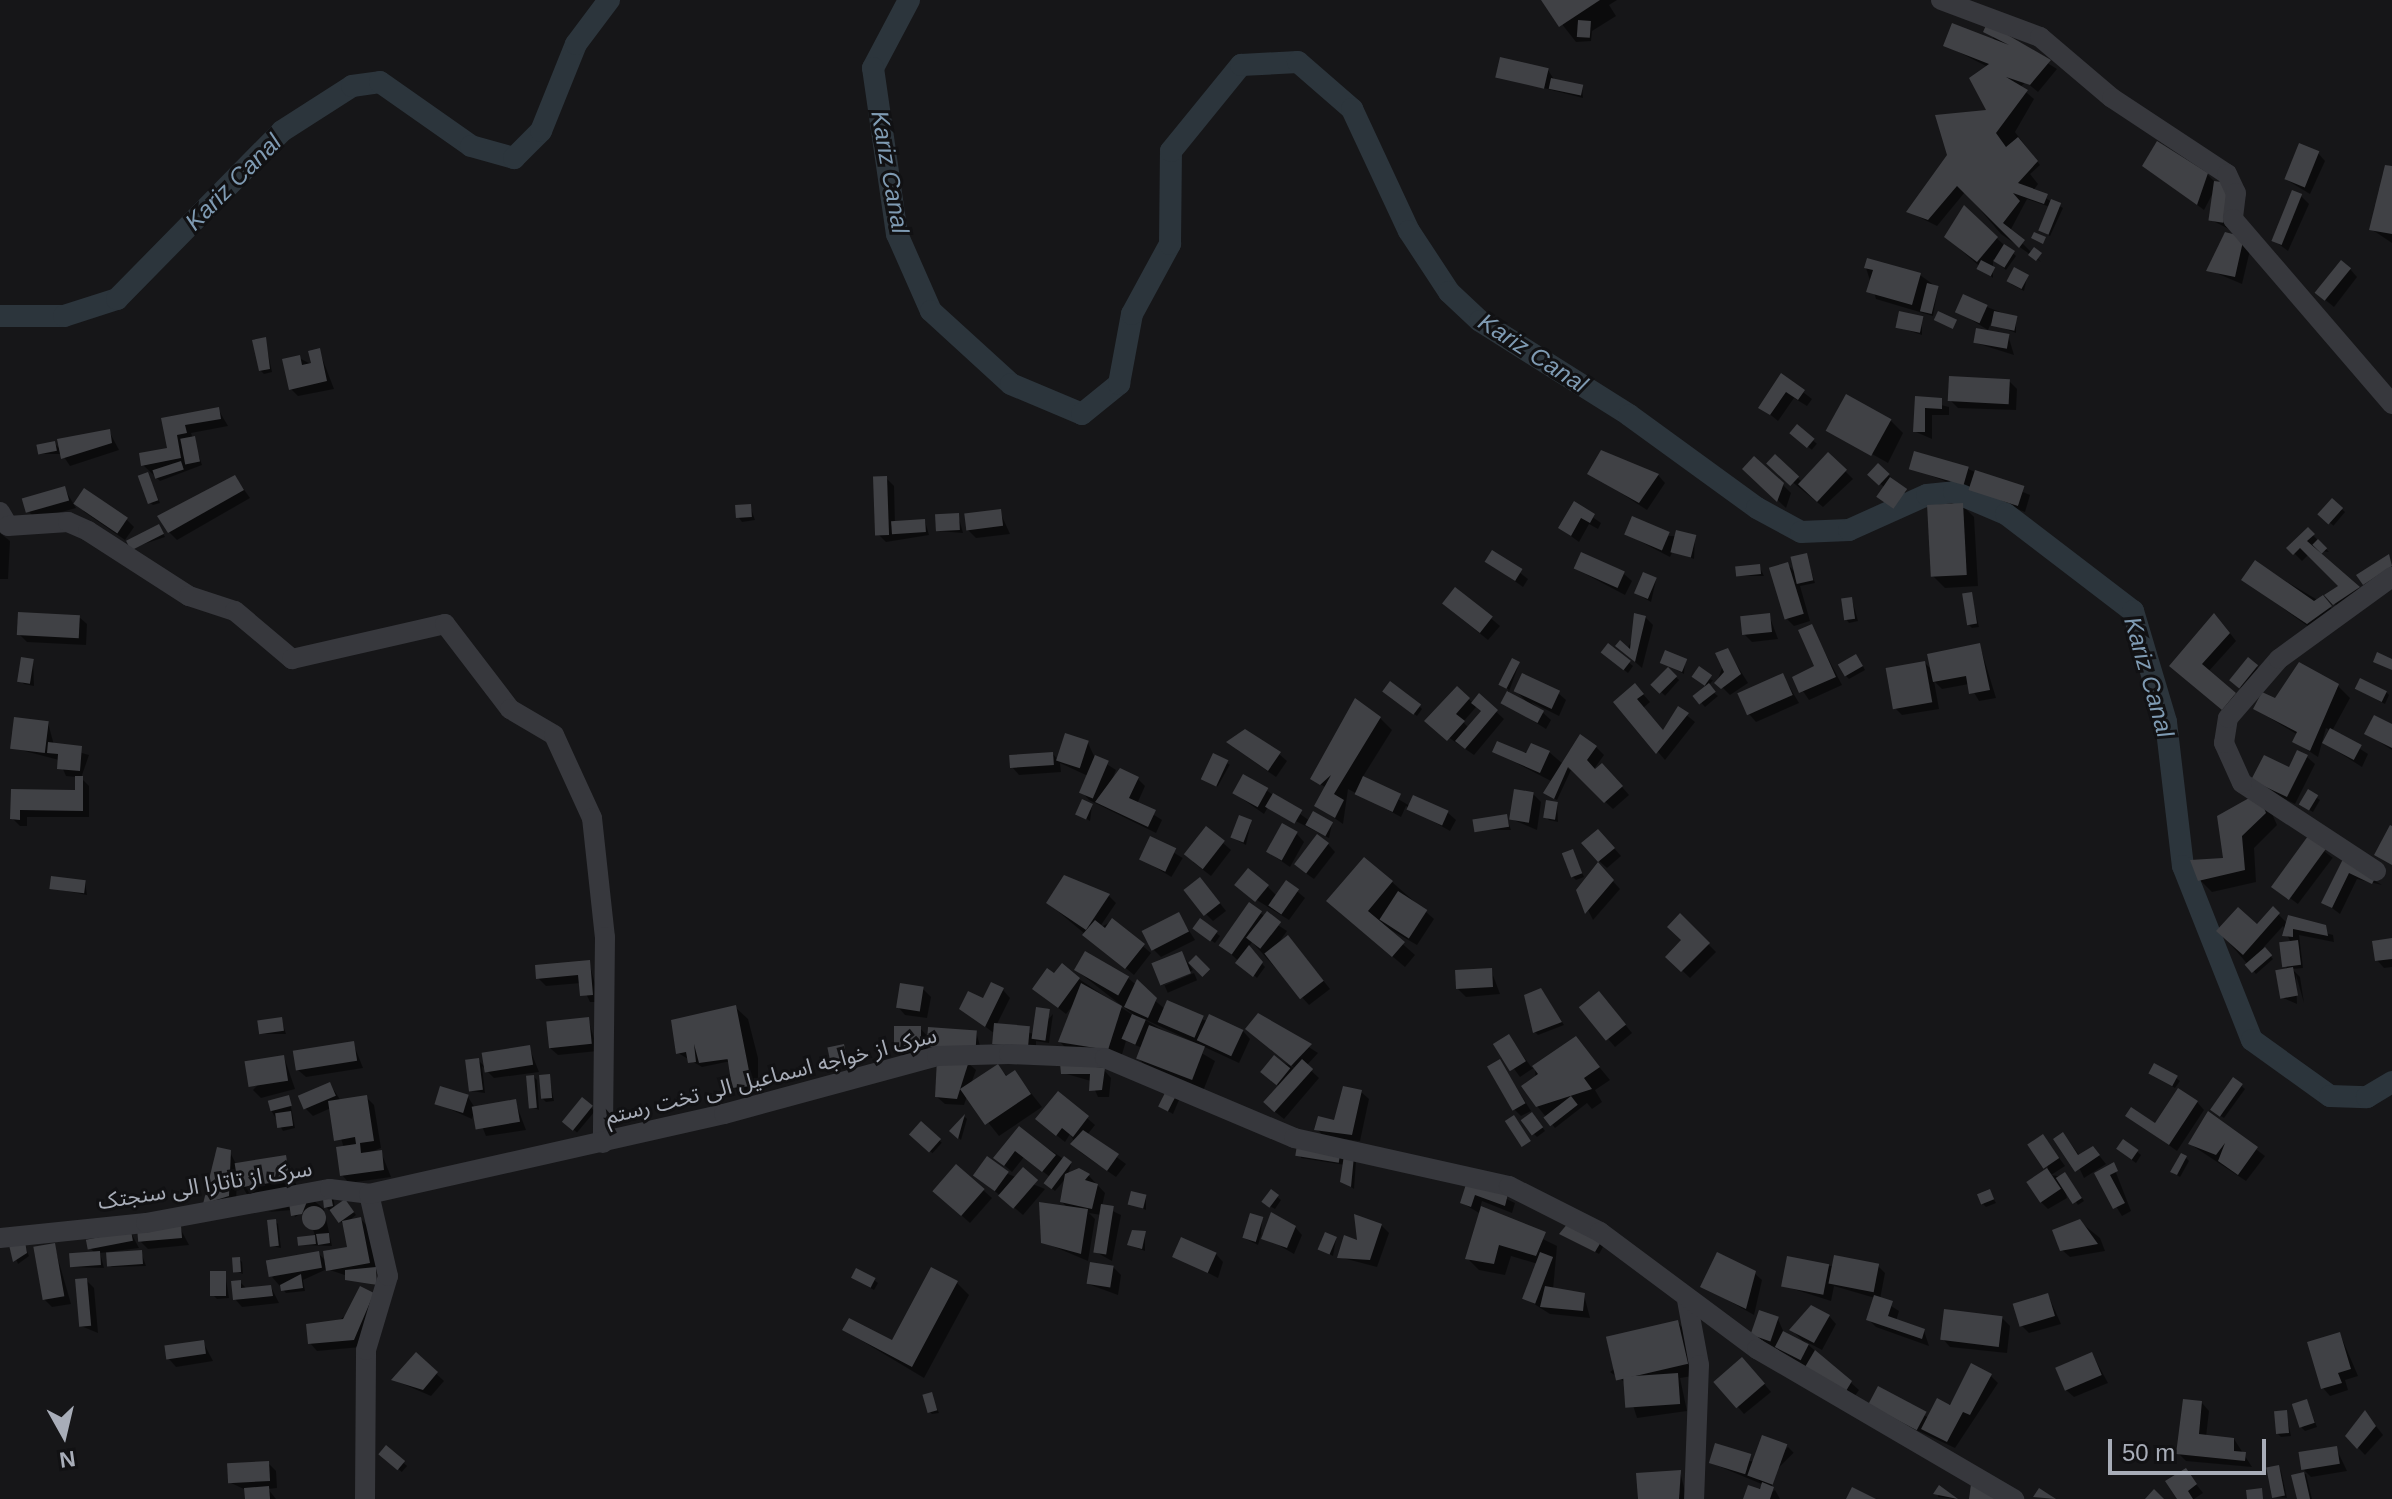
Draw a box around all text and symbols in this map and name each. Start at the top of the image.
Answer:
water label: Kariz Canal [865,108,915,236]
water label: Kariz Canal [179,128,287,236]
water label: Kariz Canal [1473,307,1593,399]
water label: Kariz Canal [2118,613,2180,741]
street label: سرک از خواجه اسماعیل الی تخت رستم [603,1022,939,1130]
street label: سرک از تاتارا الی سنجتک [96,1155,314,1215]
north arrow [24,1395,104,1475]
scale bar [2112,1423,2270,1473]
text: 50 m [2122,1439,2175,1466]
text: N [58,1446,77,1473]

